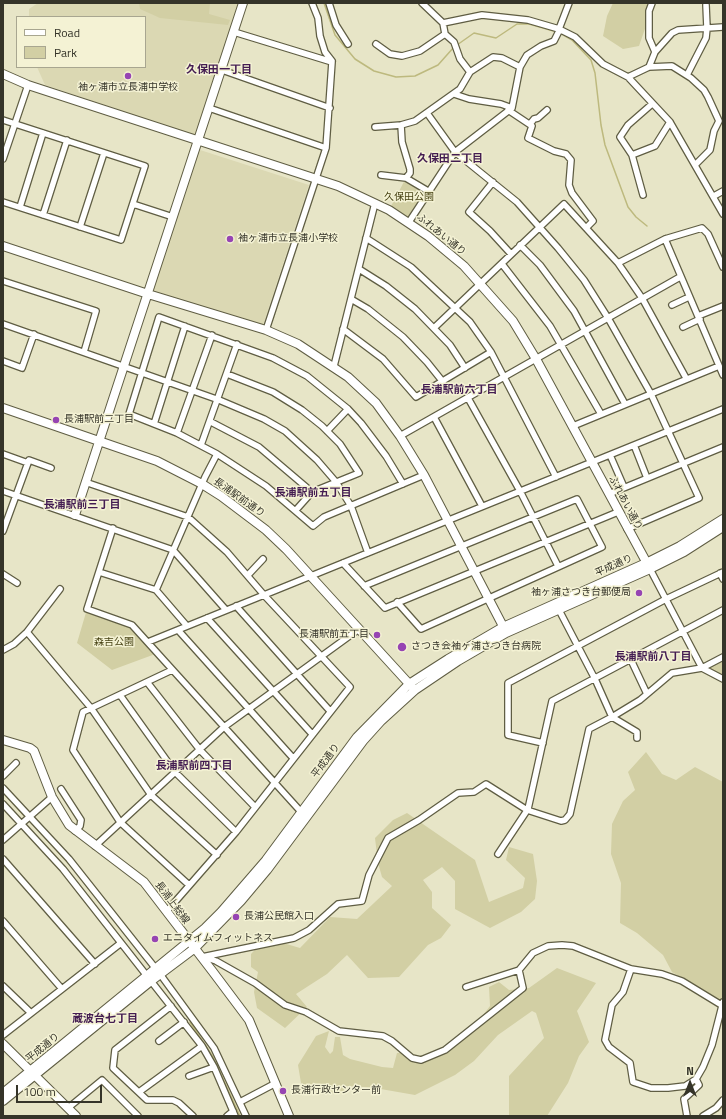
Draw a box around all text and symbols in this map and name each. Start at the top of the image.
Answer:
legend [16,16,146,68]
text: Road [54,23,80,42]
text: Park [54,43,77,62]
district label: 久保田一丁目 [186,63,252,77]
marker: 袖ヶ浦市立長浦中学校 [123,71,133,81]
place label: 袖ヶ浦市立長浦中学校 [78,82,178,94]
district label: 久保田二丁目 [417,152,483,166]
park label: 久保田公園 [384,192,434,204]
street label: ふれあい通り [414,211,468,259]
place label: 袖ヶ浦市立長浦小学校 [238,233,338,245]
marker: 袖ヶ浦市立長浦小学校 [225,234,235,244]
district label: 長浦駅前六丁目 [421,383,497,397]
place label: 長浦駅前二丁目 [64,414,134,426]
marker: 長浦駅前二丁目 [51,415,61,425]
street label: ふれあい通り [606,474,644,532]
street label: 長浦駅前通り [211,476,267,520]
district label: 長浦駅前五丁目 [275,486,351,500]
district label: 長浦駅前三丁目 [44,498,120,512]
street label: 平成通り [593,552,635,580]
place label: 袖ヶ浦さつき台郵便局 [531,587,631,599]
marker: 袖ヶ浦さつき台郵便局 [634,588,644,598]
place label: 長浦駅前五丁目 [299,629,369,641]
marker: 長浦駅前五丁目 [372,630,382,640]
park label: 森吉公園 [94,637,134,649]
marker: さつき会袖ヶ浦さつき台病院 [396,641,408,653]
place label: さつき会袖ヶ浦さつき台病院 [411,641,541,653]
district label: 長浦駅前八丁目 [615,650,691,664]
street label: 平成通り [309,741,343,781]
district label: 長浦駅前四丁目 [156,759,232,773]
street label: 長浦上総線 [152,879,192,927]
place label: 長浦公民館入口 [244,911,314,923]
marker: 長浦公民館入口 [231,912,241,922]
place label: エニタイムフィットネス [163,933,273,945]
marker: エニタイムフィットネス [150,934,160,944]
district label: 蔵波台七丁目 [72,1012,138,1026]
street label: 平成通り [24,1031,62,1065]
north arrow [670,1063,710,1103]
text: N [686,1063,694,1079]
scale bar [18,1077,104,1103]
text: 100 m [23,1082,56,1101]
place label: 長浦行政センター前 [291,1085,381,1097]
marker: 長浦行政センター前 [278,1086,288,1096]

